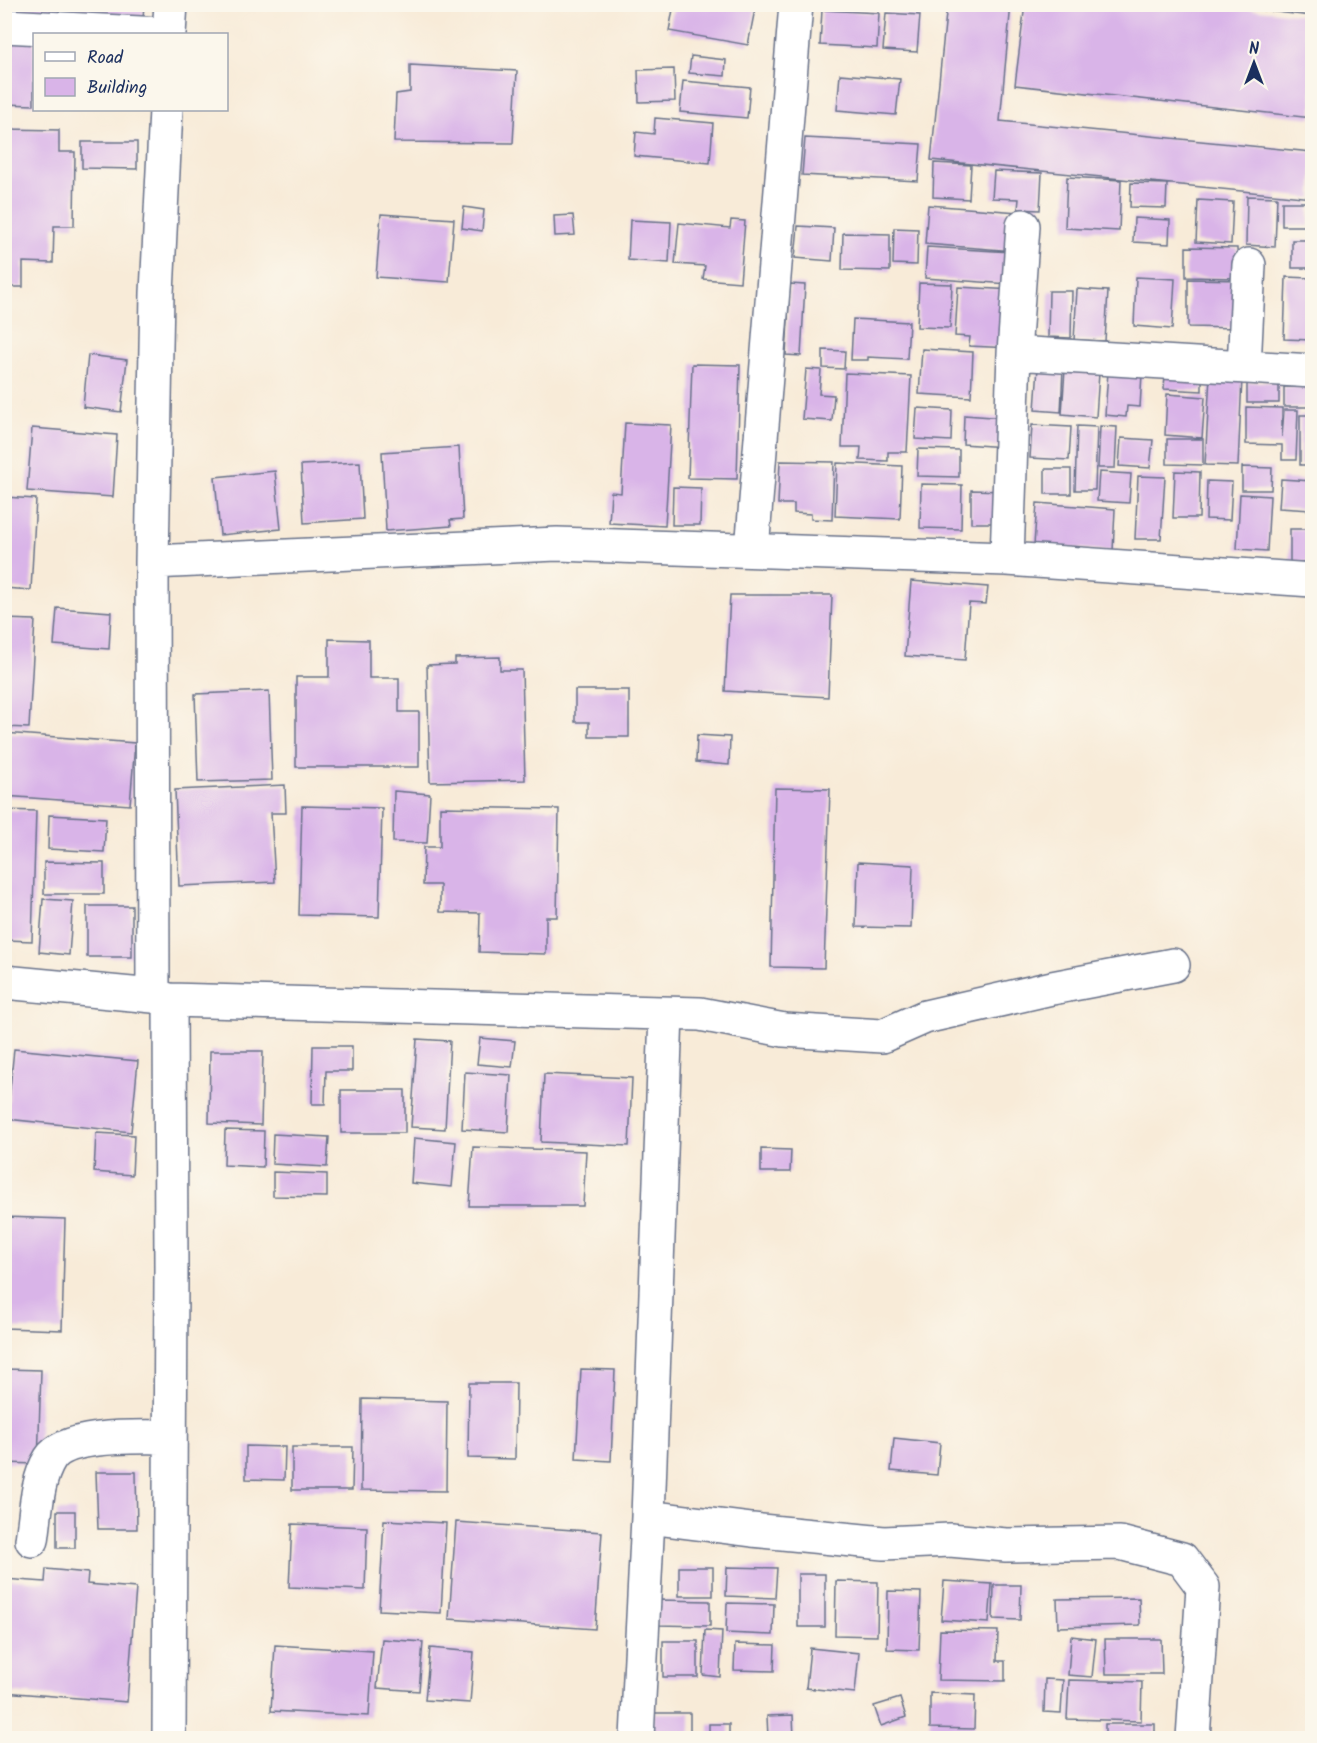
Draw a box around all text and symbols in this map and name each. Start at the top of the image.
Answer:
legend [33,33,228,111]
north arrow [1224,33,1284,93]
text: N [1249,37,1259,62]
text: Road [87,44,124,73]
text: Building [87,74,147,103]

